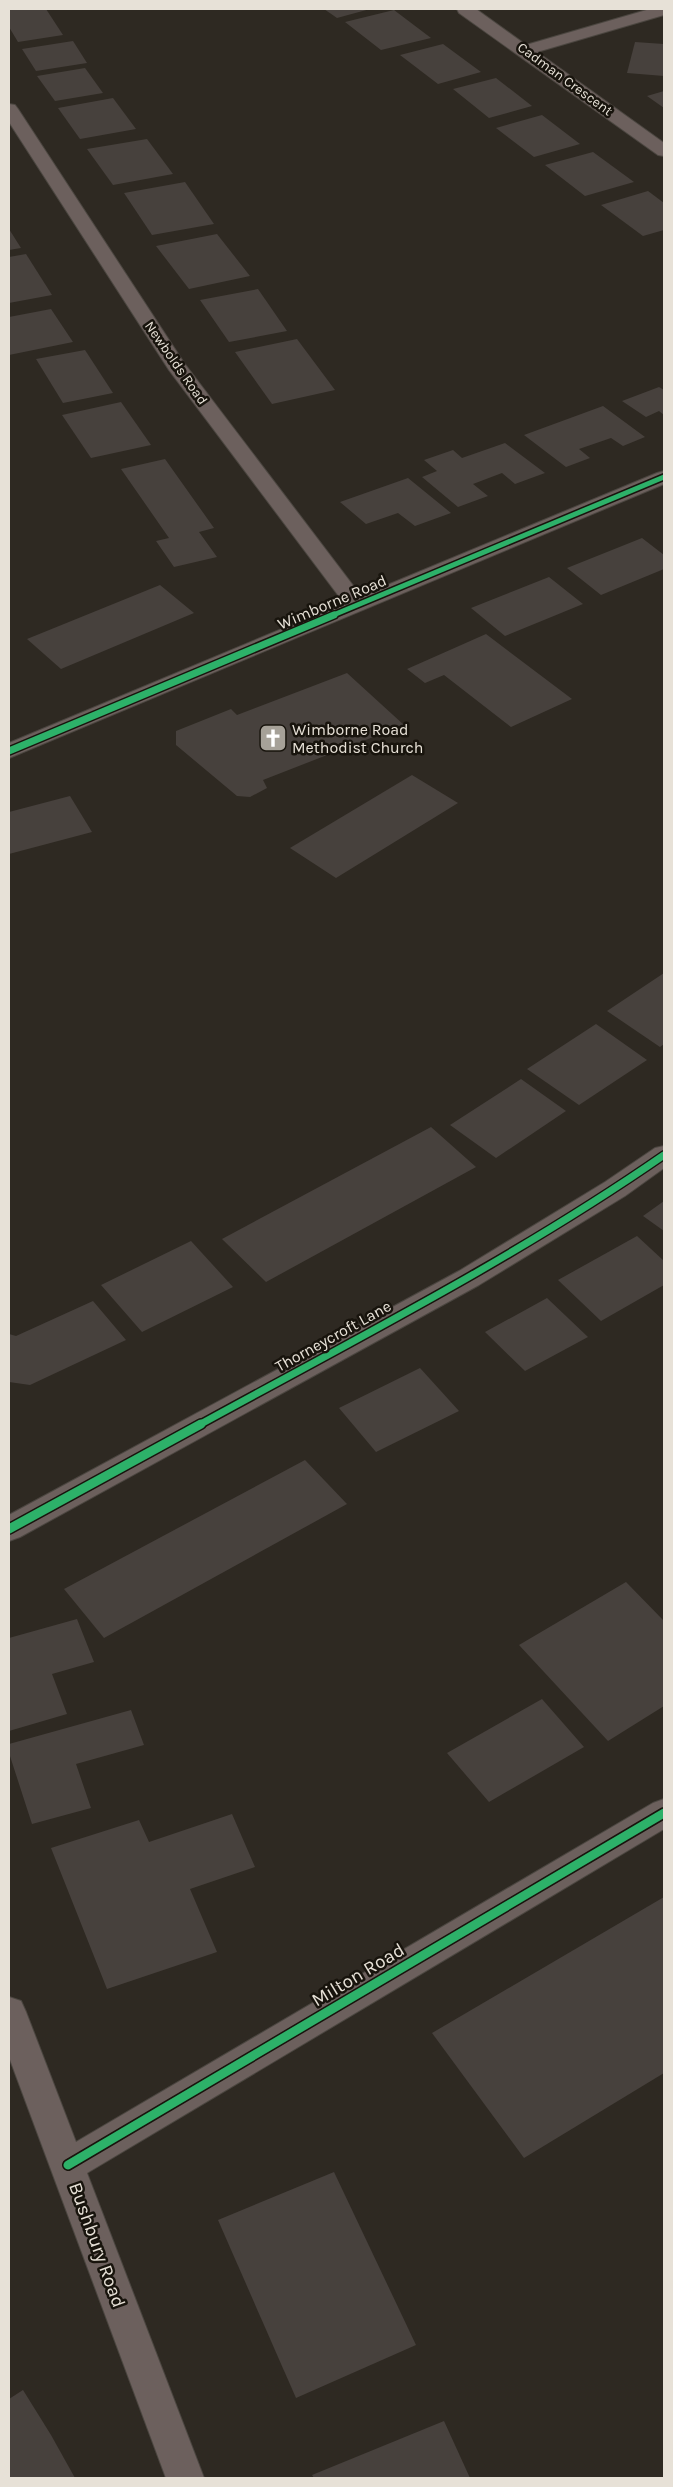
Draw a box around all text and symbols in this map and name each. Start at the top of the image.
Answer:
street label: Cadman Crescent [514,39,616,119]
street label: Newbolds Road [141,318,211,408]
street label: Wimborne Road [275,570,389,634]
place label: Wimborne Road Methodist Church [292,720,424,757]
church icon: Wimborne Road Methodist Church [258,723,288,753]
street label: Thorneycroft Lane [272,1296,394,1376]
street label: Milton Road [308,1939,408,2011]
street label: Bushbury Road [64,2179,130,2311]

